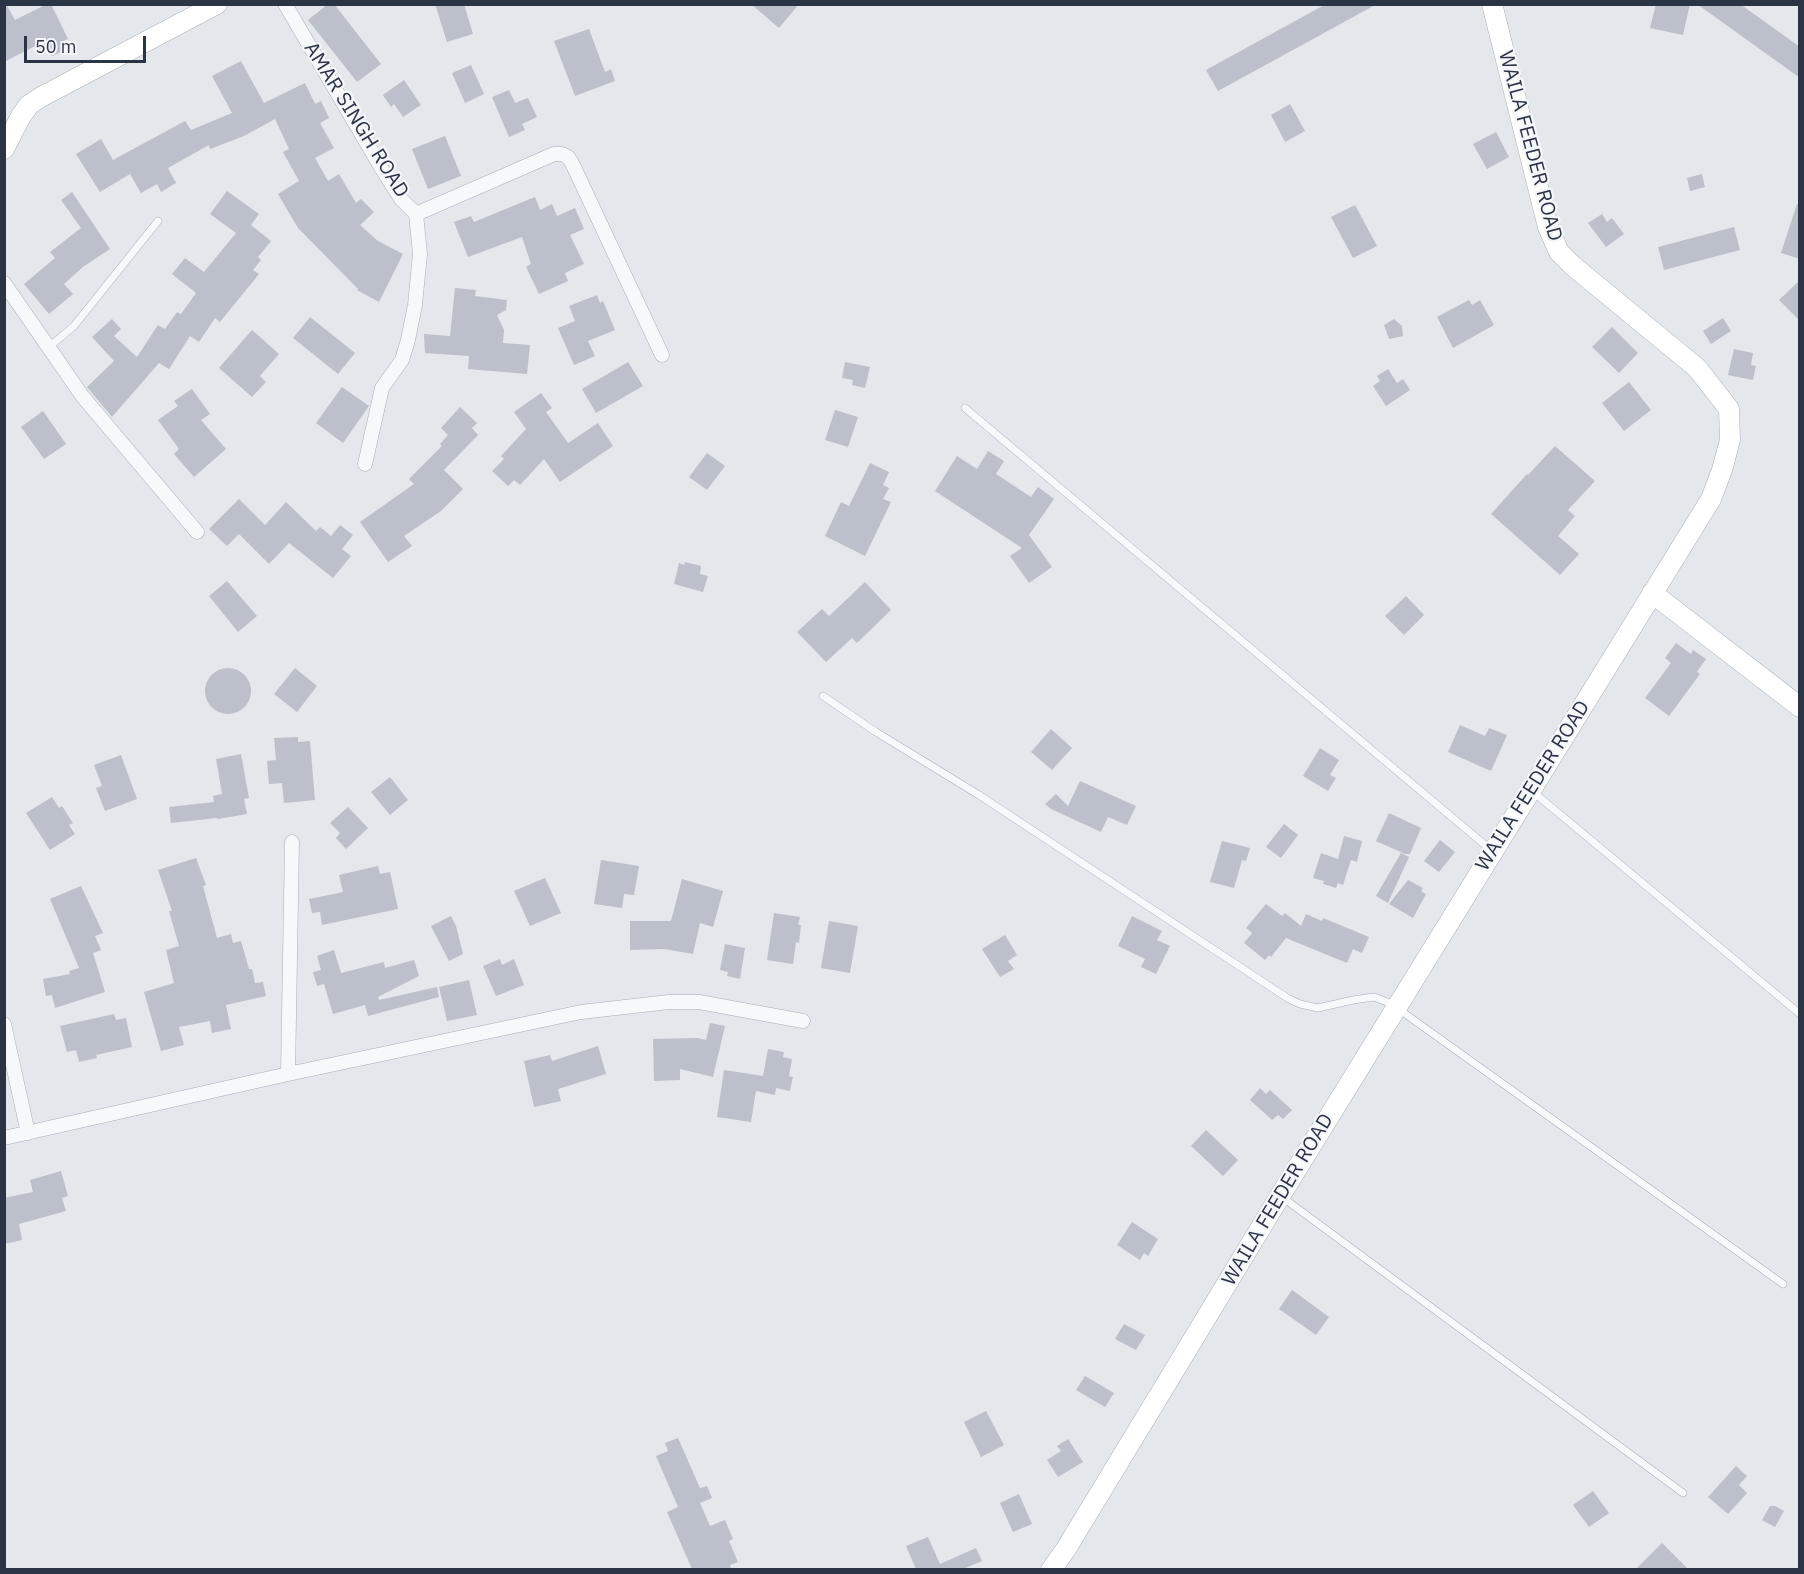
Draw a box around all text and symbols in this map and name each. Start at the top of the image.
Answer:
scale bar [27,24,148,62]
text: 50 m [35,35,77,58]
street label: AMAR SINGH ROAD [298,38,414,202]
street label: WAILA FEEDER ROAD [1493,48,1567,244]
street label: WAILA FEEDER ROAD [1471,696,1595,876]
street label: WAILA FEEDER ROAD [1217,1110,1339,1290]

